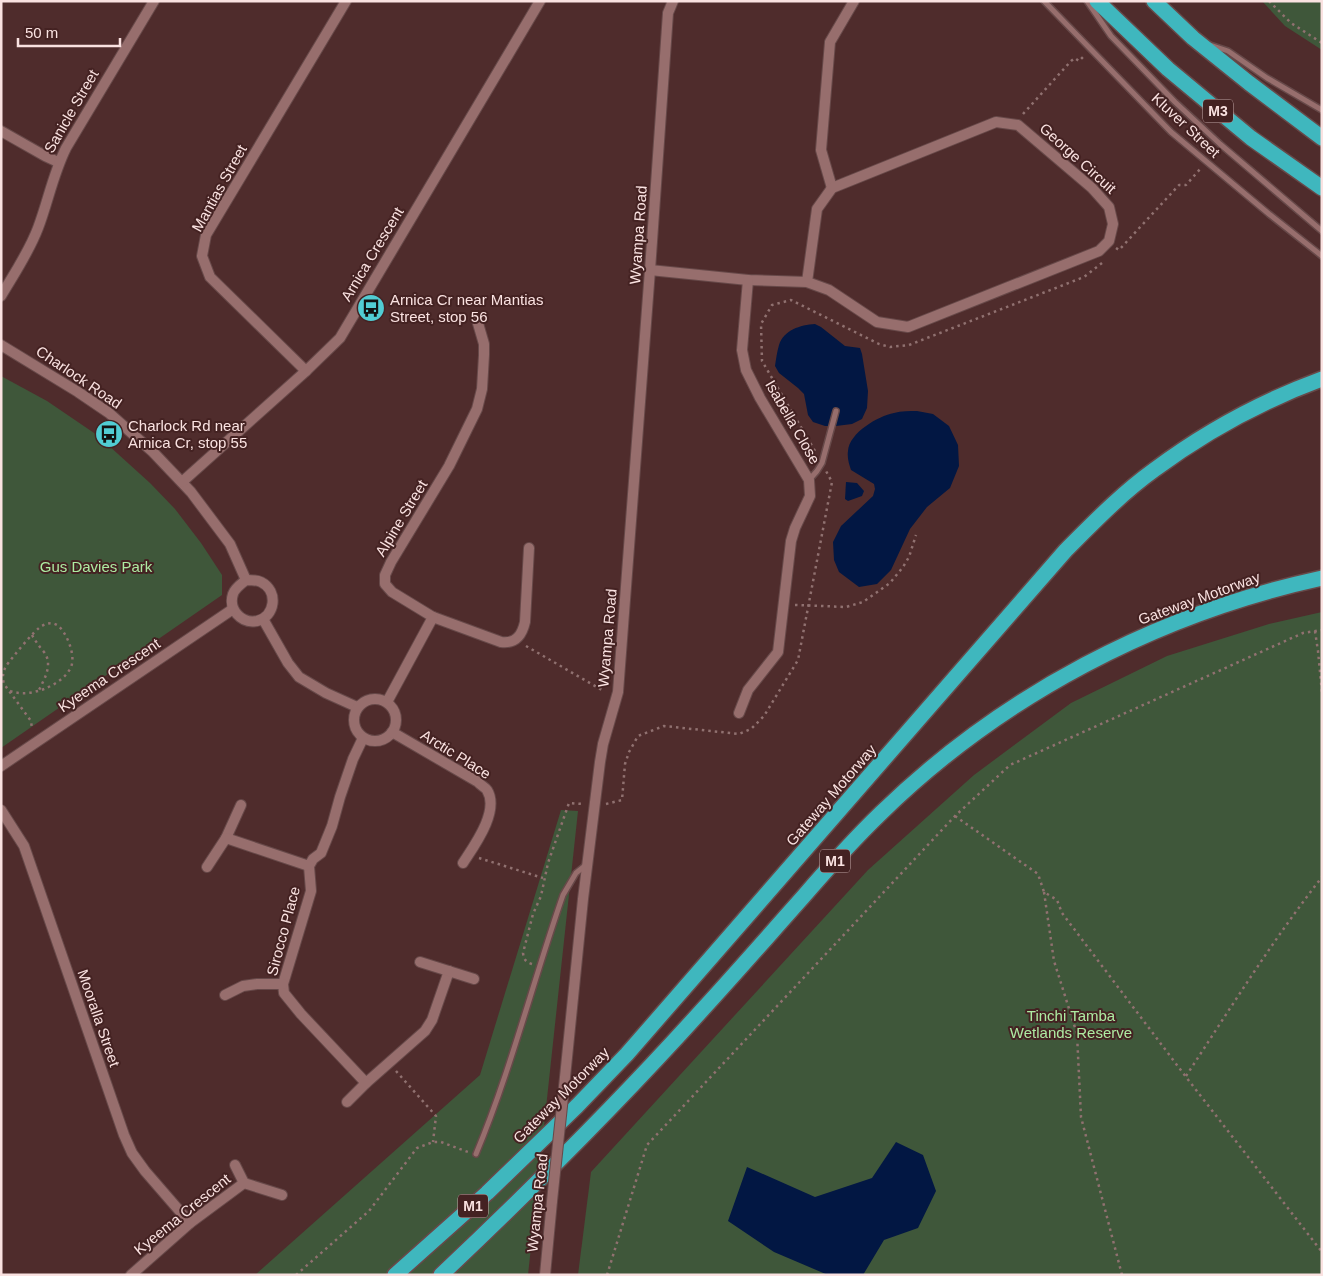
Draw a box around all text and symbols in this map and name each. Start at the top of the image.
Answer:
scale bar [18,15,120,47]
text: 50 m [25,24,58,41]
street label: Sanicle Street [40,66,102,156]
street label: Kluver Street [1148,89,1224,161]
road number: M3 [1203,100,1233,122]
street label: George Circuit [1036,119,1120,197]
street label: Mantias Street [188,141,250,234]
street label: Wyampa Road [626,185,650,285]
street label: Arnica Crescent [337,203,407,304]
place label: Arnica Cr near Mantias Street, stop 56 [390,291,543,325]
bus stop icon: Arnica Cr near Mantias Street, stop 56 [356,293,386,323]
street label: Charlock Road [33,342,125,412]
street label: Isabella Close [762,377,824,467]
place label: Charlock Rd near Arnica Cr, stop 55 [128,417,247,451]
bus stop icon: Charlock Rd near Arnica Cr, stop 55 [94,419,124,449]
street label: Alpine Street [372,476,431,559]
park label: Gus Davies Park [40,558,153,575]
street label: Gateway Motorway [1136,568,1263,628]
street label: Wyampa Road [594,588,620,688]
street label: Kyeema Crescent [55,634,164,715]
street label: Arctic Place [418,726,494,782]
street label: Gateway Motorway [782,741,880,849]
road number: M1 [820,849,850,872]
street label: Sirocco Place [263,885,303,977]
street label: Mooralla Street [74,967,124,1070]
park label: Tinchi Tamba Wetlands Reserve [1010,1007,1132,1041]
street label: Gateway Motorway [510,1043,613,1146]
street label: Wyampa Road [523,1153,551,1253]
street label: Kyeema Crescent [130,1169,234,1258]
road number: M1 [458,1194,488,1218]

